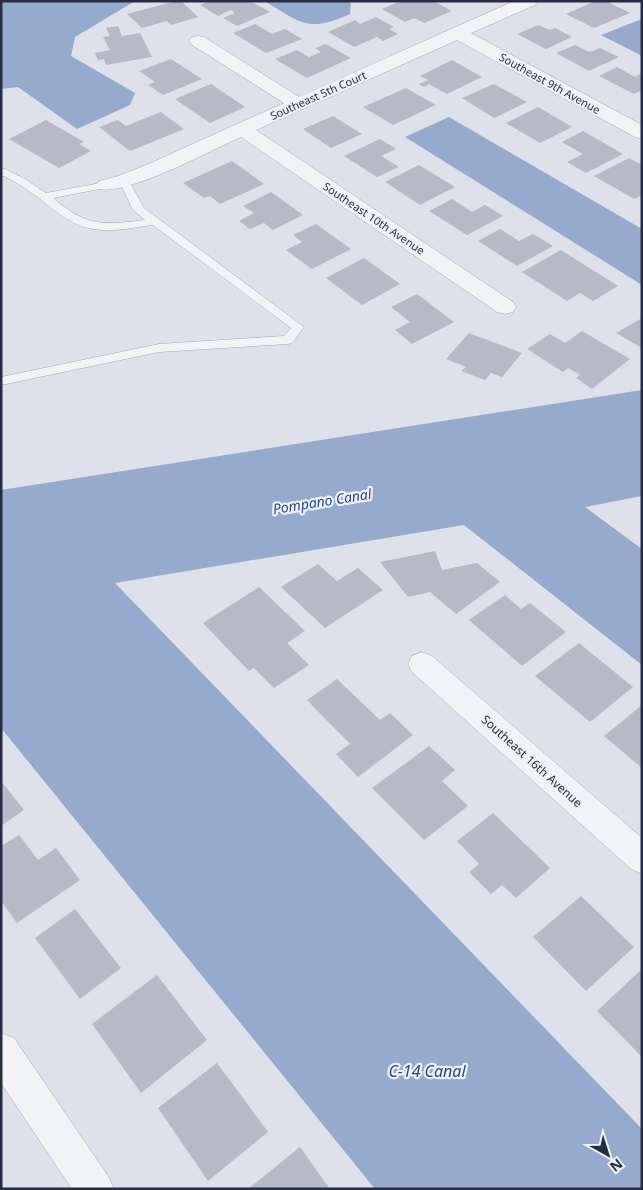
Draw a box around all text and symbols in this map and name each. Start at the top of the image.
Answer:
street label: Southeast 9th Avenue [497,49,603,117]
street label: Southeast 5th Court [268,67,368,123]
street label: Southeast 10th Avenue [320,178,428,258]
water label: Pompano Canal [271,484,373,518]
street label: Southeast 16th Avenue [478,711,586,811]
water label: C-14 Canal [388,1060,466,1082]
north arrow [583,1130,633,1180]
text: N [606,1155,627,1176]

